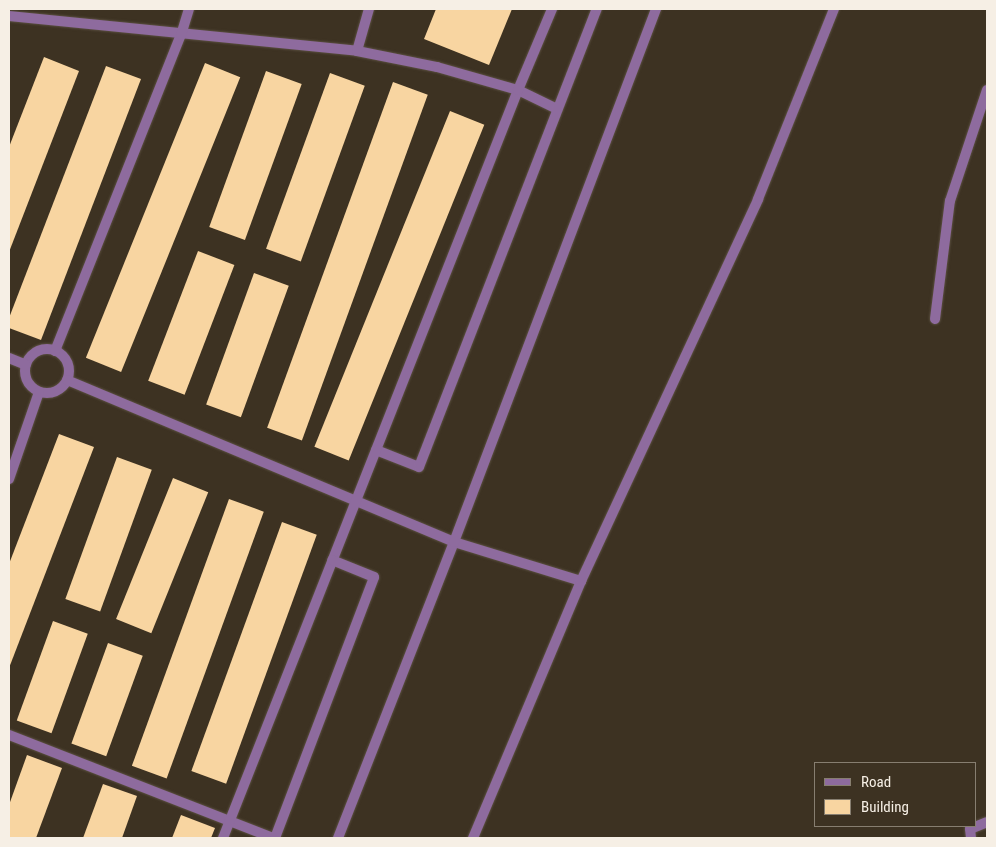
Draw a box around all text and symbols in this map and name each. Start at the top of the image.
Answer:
legend [814,762,976,827]
text: Road [861,773,891,791]
text: Building [861,798,909,816]

